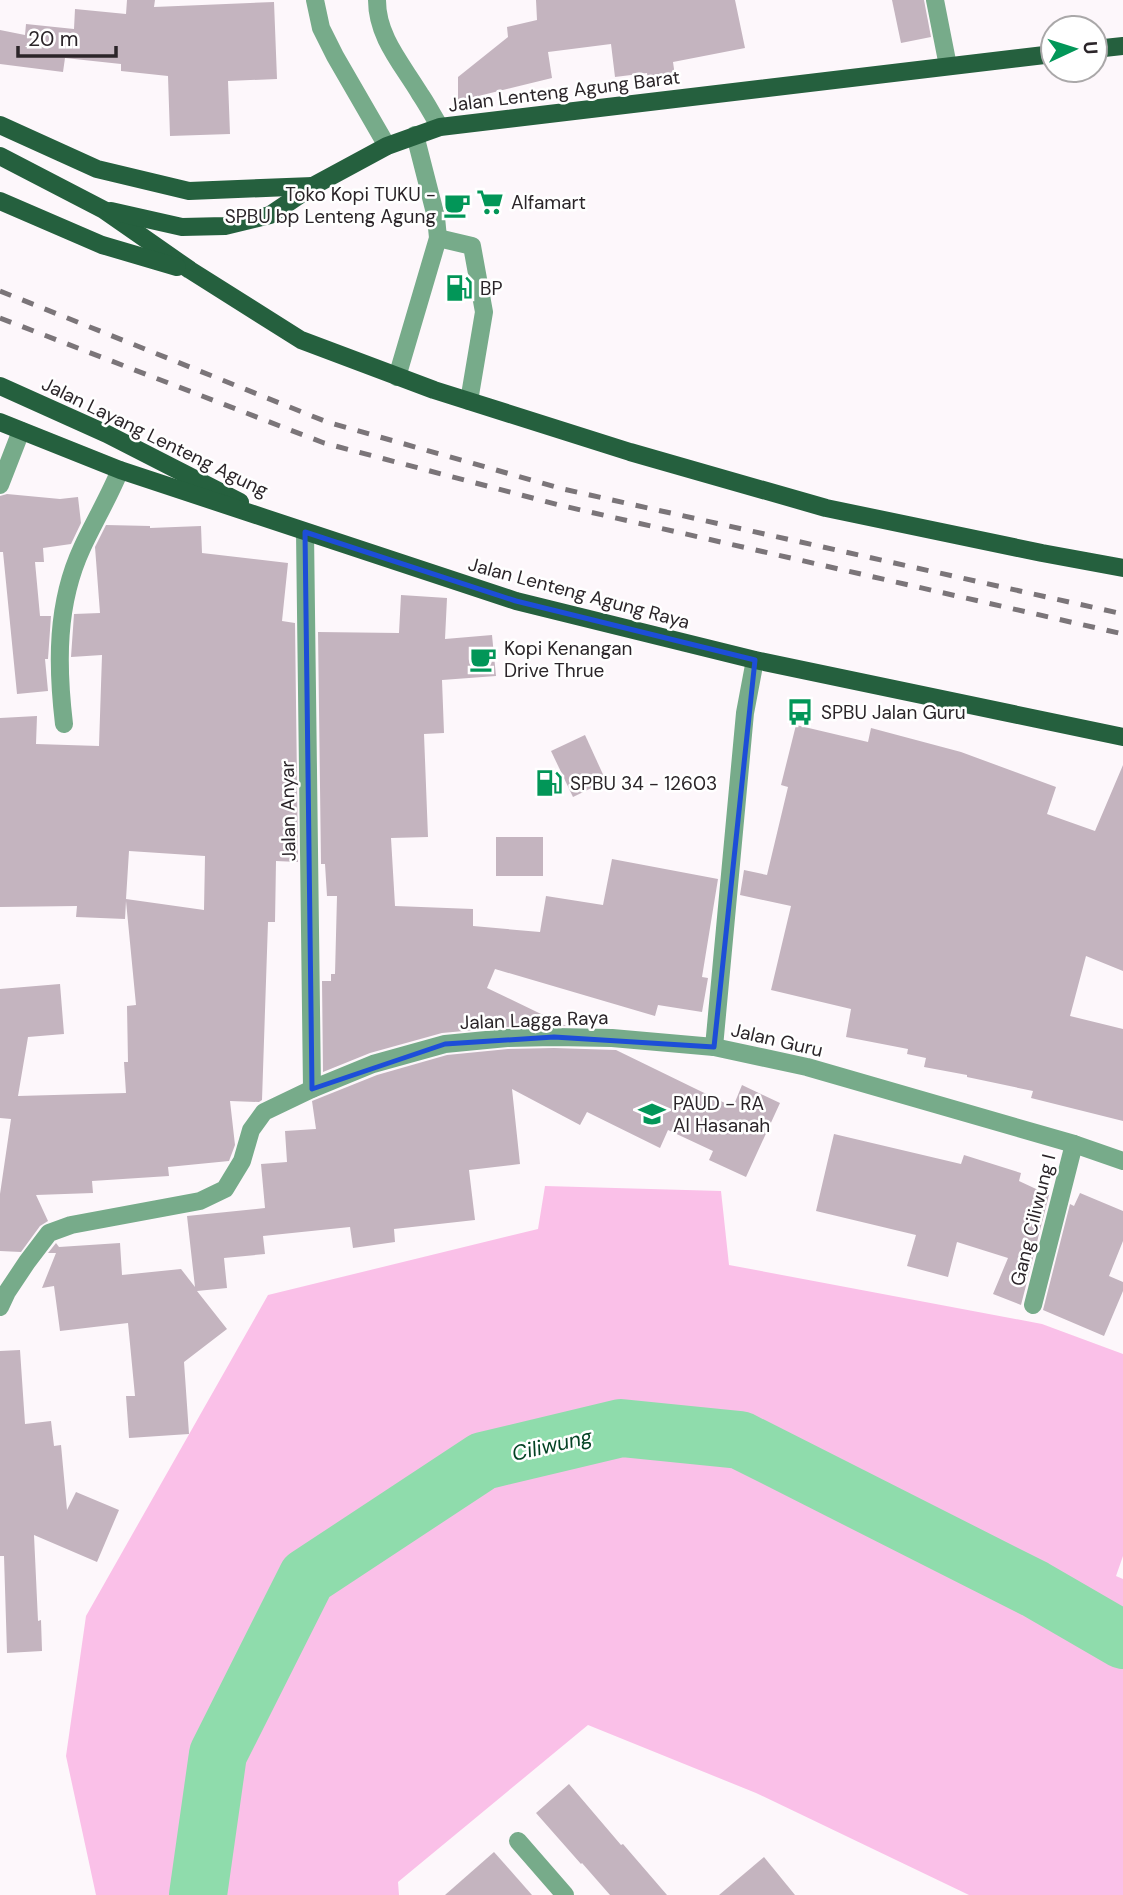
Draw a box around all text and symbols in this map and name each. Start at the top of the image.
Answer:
scale bar [18,14,116,58]
north arrow [1039,14,1109,84]
text: 20 m [28,25,79,53]
text: U [1078,40,1103,55]
street label: Jalan Lenteng Agung Barat [447,64,681,118]
place label: Toko Kopi TUKU - SPBU bp Lenteng Agung [225,182,436,229]
supermarket icon: Alfamart [475,187,505,217]
cafe icon: Toko Kopi TUKU - SPBU bp Lenteng Agung [442,190,472,220]
place label: Alfamart [511,190,586,215]
fuel station icon: BP [444,273,474,303]
place label: BP [480,276,502,301]
street label: Jalan Layang Lenteng Agung [38,371,273,503]
street label: Jalan Lenteng Agung Raya [466,551,692,635]
place label: Kopi Kenangan Drive Thrue [504,636,633,683]
cafe icon: Kopi Kenangan Drive Thrue [468,644,498,674]
bus stop icon: SPBU Jalan Guru [785,697,815,727]
place label: SPBU Jalan Guru [821,700,966,725]
street label: Jalan Anyar [275,760,301,862]
fuel station icon: SPBU 34 - 12603 [534,768,564,798]
place label: SPBU 34 - 12603 [570,771,717,796]
street label: Jalan Lagga Raya [459,1005,609,1035]
street label: Jalan Guru [729,1017,825,1063]
place label: PAUD - RA Al Hasanah [673,1091,770,1138]
school or university icon: PAUD - RA Al Hasanah [637,1099,667,1129]
street label: Gang Ciliwung I [1005,1152,1061,1288]
water label: Ciliwung [509,1422,595,1468]

